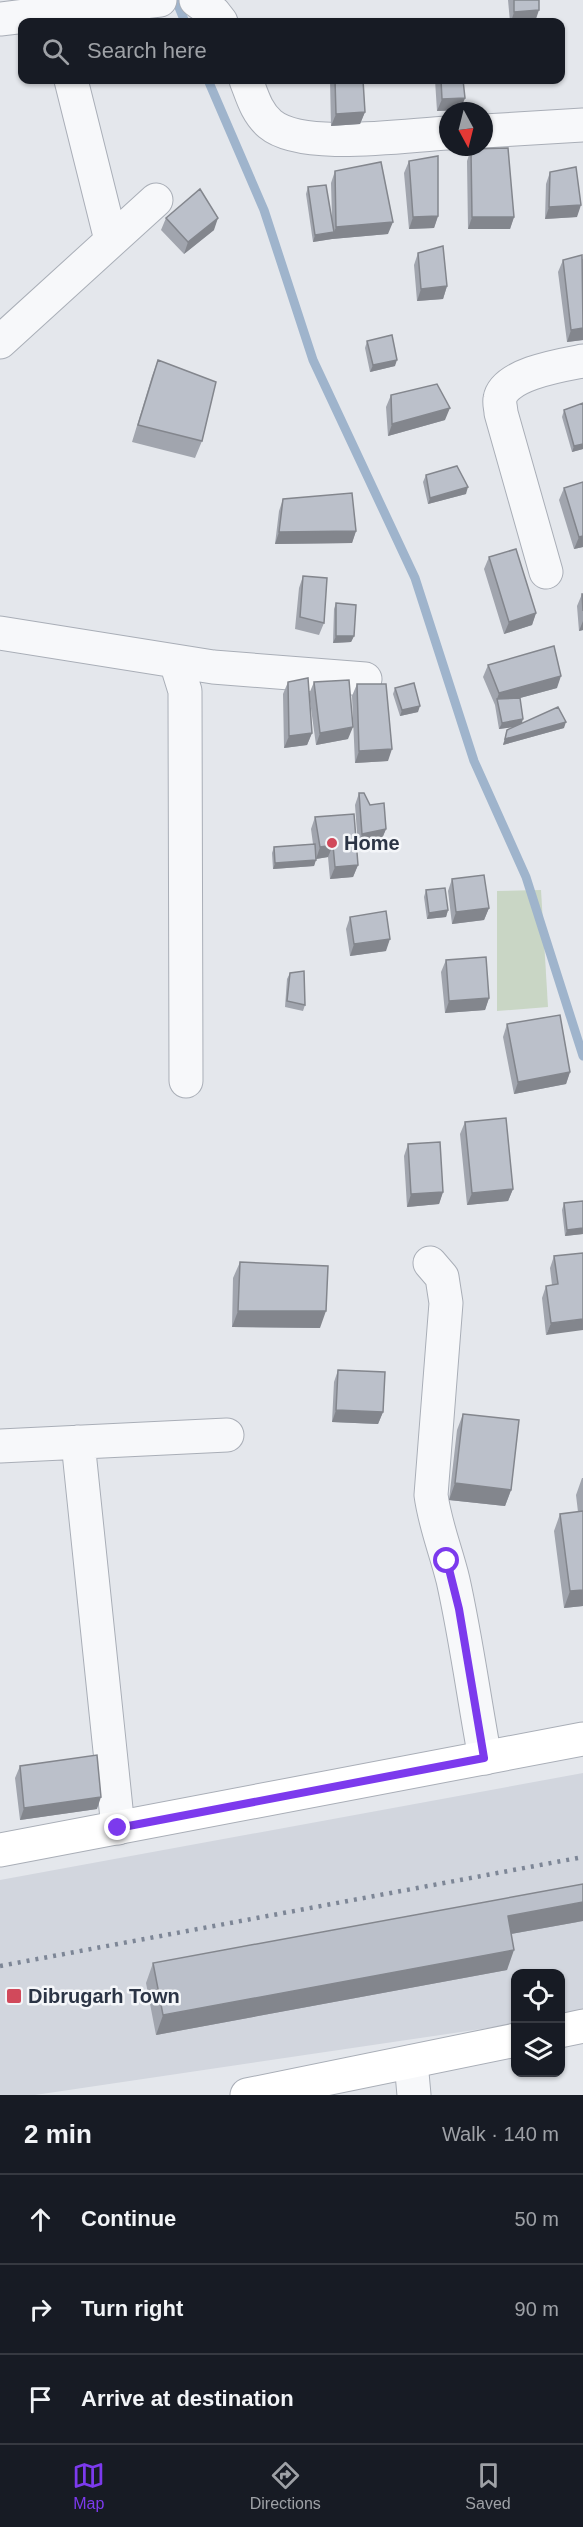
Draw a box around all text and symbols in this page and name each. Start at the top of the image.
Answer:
search box [18,18,565,84]
icon: search [39,35,72,68]
text: Search here [87,38,207,63]
north arrow [439,102,493,156]
place label: Home [344,832,400,854]
marker: Home [325,836,339,850]
route start [433,1547,459,1573]
route end [104,1814,130,1840]
map controls [511,1969,565,2077]
button: locate [511,1969,565,2023]
place label: Dibrugarh Town [28,1985,180,2007]
marker: Dibrugarh Town [5,1987,23,2005]
button: layers [511,2023,565,2077]
text: 2 min [24,2119,92,2149]
text: Walk · 140 m [442,2123,559,2145]
icon: ahead [24,2203,57,2236]
text: Continue [81,2206,176,2231]
text: 50 m [515,2208,559,2230]
icon: right [24,2293,57,2326]
text: Turn right [81,2296,183,2321]
text: 90 m [515,2298,559,2320]
icon: arrive [24,2383,57,2416]
text: Arrive at destination [81,2386,294,2411]
tab: Map [72,2459,105,2513]
tab: Directions [250,2459,321,2513]
tab: Saved [465,2459,511,2513]

